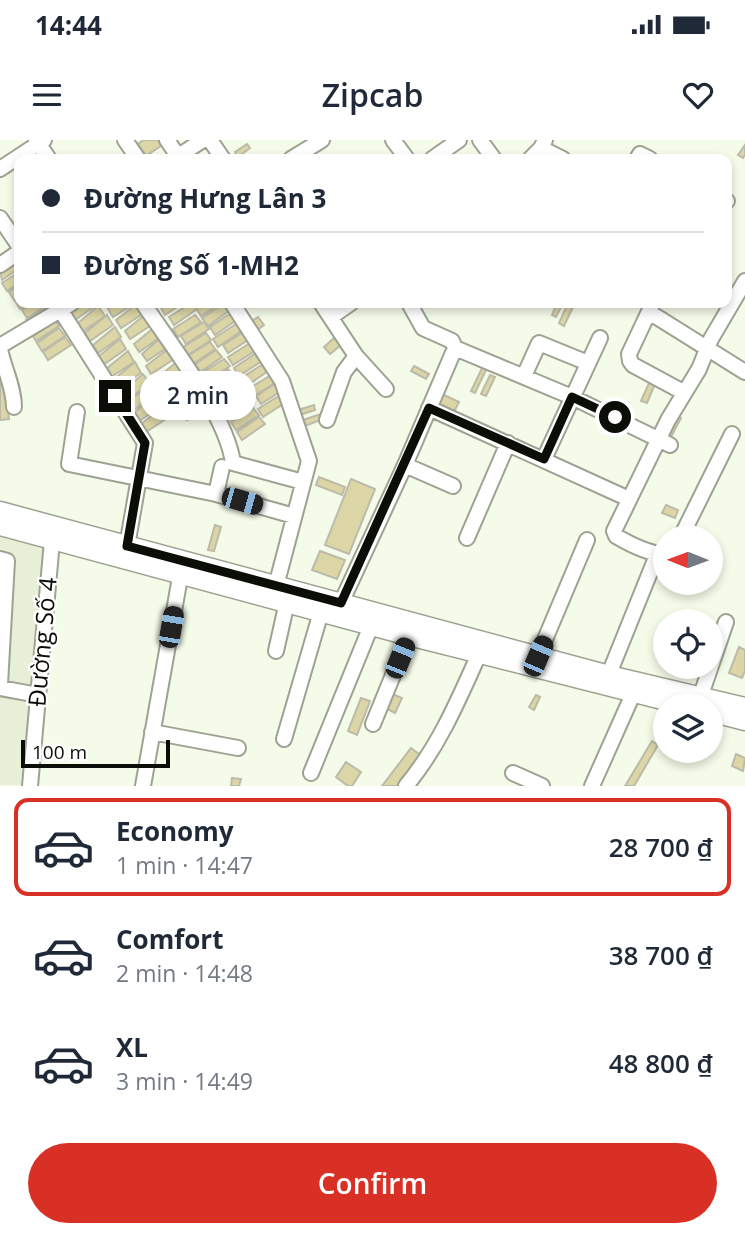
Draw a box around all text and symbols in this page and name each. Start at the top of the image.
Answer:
text: 14:44 [35,7,102,43]
text: Zipcab [322,73,423,116]
icon: menu [28,76,66,114]
icon: heart [679,76,717,114]
text: Đường Hưng Lân 3 [84,180,326,216]
text: Đường Số 1-MH2 [84,247,299,283]
callout: 2 min [140,372,255,420]
text: 2 min [167,379,229,411]
route end [99,380,131,412]
route start [599,401,631,433]
car [219,485,266,517]
north arrow [653,525,723,595]
map controls [653,525,723,763]
street label: Đường Số 4 [19,576,64,708]
car [158,604,185,650]
button: locate [653,609,723,679]
car [521,633,556,679]
car [383,635,418,681]
button: layers [653,693,723,763]
scale bar [21,736,170,768]
text: 100 m [32,739,87,765]
text: Economy [116,813,234,849]
icon: car [32,816,95,879]
text: 28 700 ₫ [609,829,713,865]
text: 1 min · 14:47 [116,849,253,881]
text: Comfort [116,921,223,957]
icon: car [32,924,95,987]
text: 38 700 ₫ [609,937,713,973]
text: 2 min · 14:48 [116,957,253,989]
text: XL [116,1029,148,1065]
icon: car [32,1032,95,1095]
text: 48 800 ₫ [609,1045,713,1081]
text: 3 min · 14:49 [116,1065,253,1097]
button: Confirm [28,1143,717,1223]

